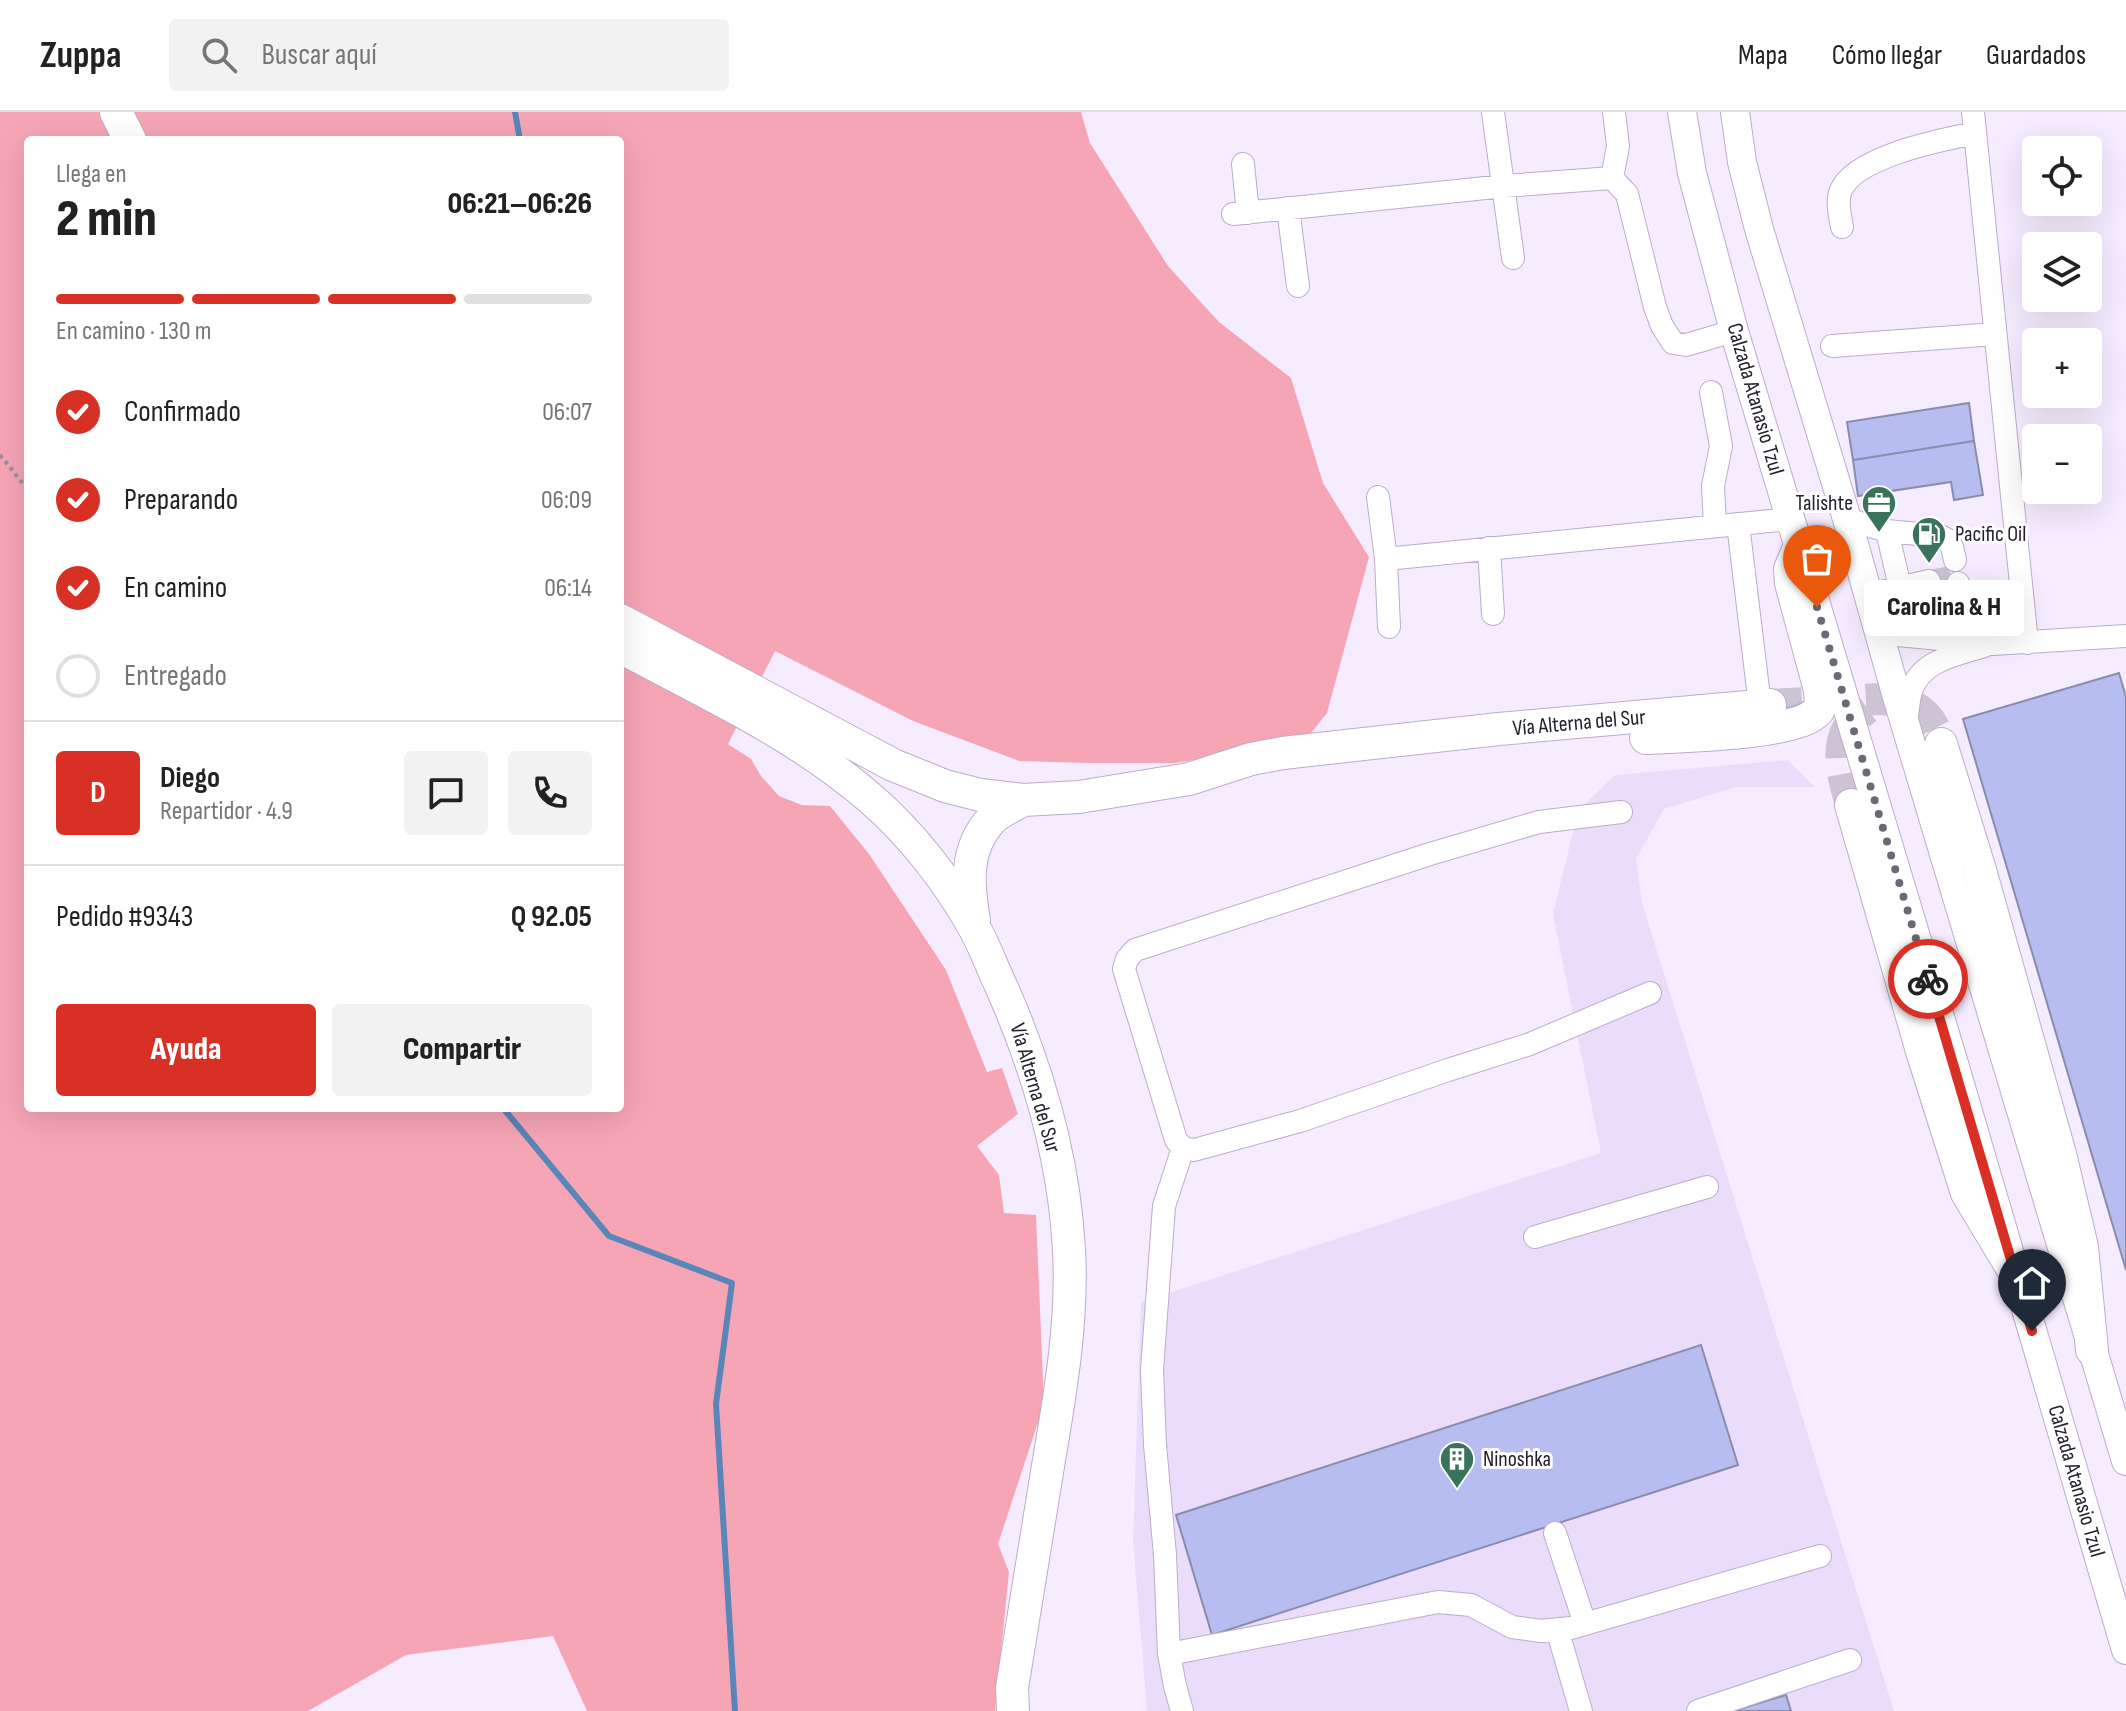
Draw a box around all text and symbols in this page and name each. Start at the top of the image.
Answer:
search box [169,19,729,91]
text: Zuppa [40,33,121,78]
icon: search [197,33,241,77]
text: Buscar aquí [261,37,377,73]
text: Mapa [1738,39,1788,72]
text: Cómo llegar [1832,39,1942,72]
text: Guardados [1986,39,2086,72]
map controls [2022,136,2102,504]
button: locate [2022,136,2102,216]
text: Llega en [56,159,127,190]
text: 06:21–06:26 [448,186,592,222]
text: 2 min [56,188,157,251]
button: layers [2022,232,2102,312]
text: En camino · 130 m [56,316,211,347]
street label: Calzada Atanasio Tzul [1720,320,1790,478]
button: + [2022,328,2102,408]
icon: check [56,390,100,434]
text: Confirmado [124,394,241,430]
text: 06:07 [542,397,592,428]
button: − [2022,424,2102,504]
icon: check [56,478,100,522]
text: Preparando [124,482,238,518]
office icon: Talishte [1860,484,1898,534]
text: 06:09 [541,485,592,516]
place label: Talishte [1796,490,1853,517]
fuel station icon: Pacific Oil [1910,515,1948,565]
place label: Pacific Oil [1955,521,2026,548]
pin [1783,525,1851,607]
icon: bag [1795,537,1839,581]
icon: check [56,566,100,610]
text: En camino [124,570,227,606]
text: 06:14 [544,573,592,604]
callout: Carolina & H [1865,579,2025,635]
text: Carolina & H [1887,592,2001,623]
text: Entregado [124,658,227,694]
street label: Vía Alterna del Sur [1511,704,1647,742]
button: chat [404,751,488,835]
button: phone [508,751,592,835]
text: Diego [160,760,220,796]
text: D [90,775,106,811]
text: Repartidor · 4.9 [160,796,293,827]
text: Pedido #9343 [56,899,193,935]
text: Q 92.05 [511,899,592,935]
courier [1888,939,1968,1019]
icon: bike [1906,957,1950,1001]
button: Ayuda [56,1004,316,1096]
button: Compartir [332,1004,592,1096]
street label: Vía Alterna del Sur [1004,1020,1066,1156]
pin [1998,1249,2066,1331]
icon: home [2010,1261,2054,1305]
street label: Calzada Atanasio Tzul [2041,1402,2111,1560]
building icon: Ninoshka [1438,1440,1476,1490]
place label: Ninoshka [1483,1446,1551,1473]

